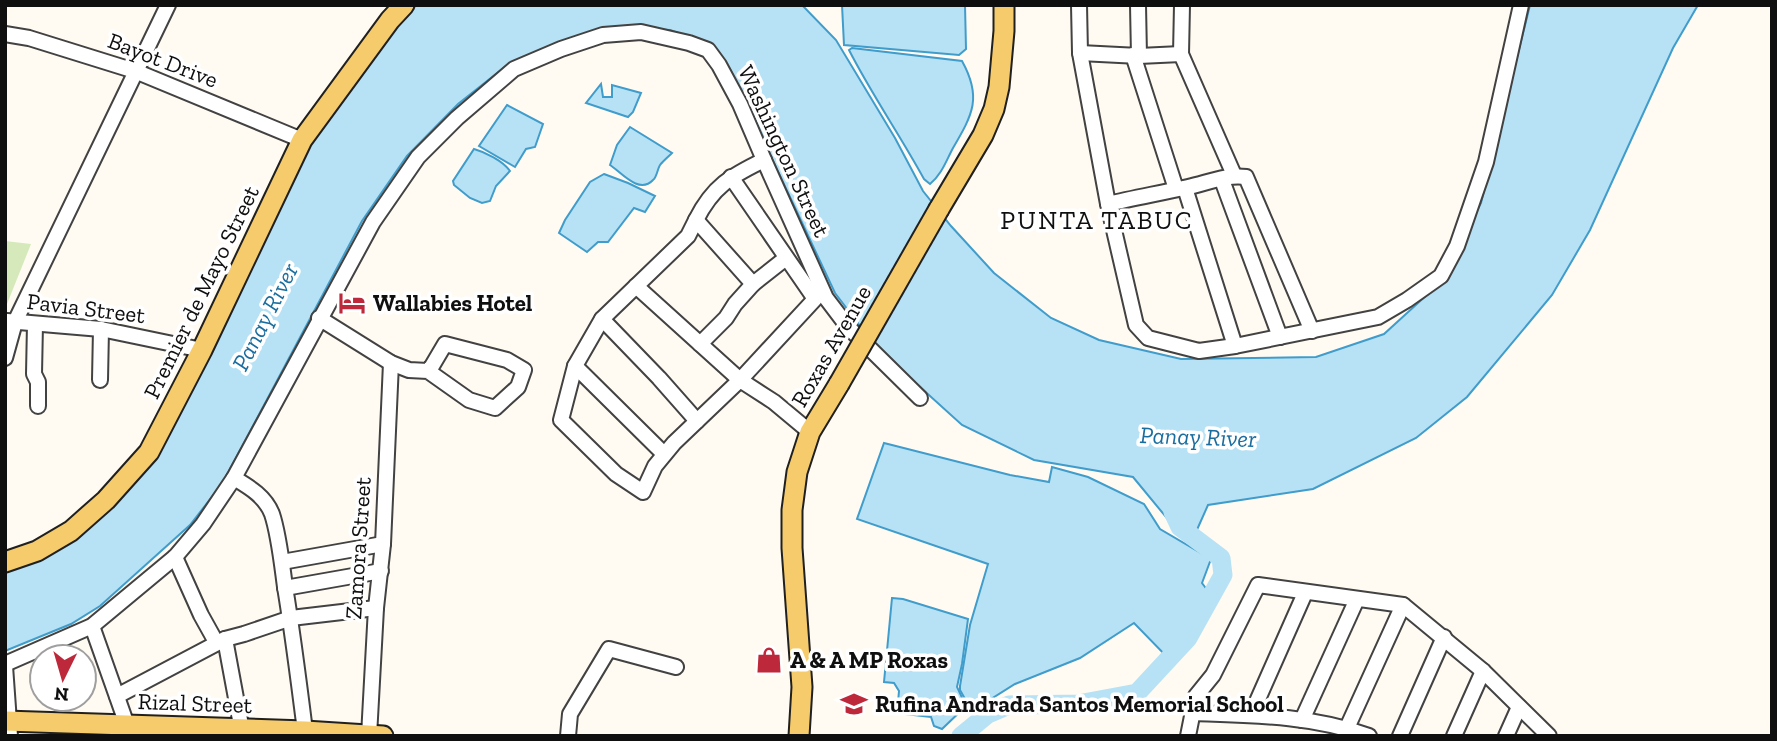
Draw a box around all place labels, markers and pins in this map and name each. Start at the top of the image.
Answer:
hotel icon: Wallabies Hotel [337,288,367,318]
place label: Wallabies Hotel [373,289,533,317]
shop icon: A & A MP Roxas [754,645,784,675]
place label: A & A MP Roxas [790,646,948,674]
school or university icon: Rufina Andrada Santos Memorial School [839,689,869,719]
place label: Rufina Andrada Santos Memorial School [875,690,1284,718]

